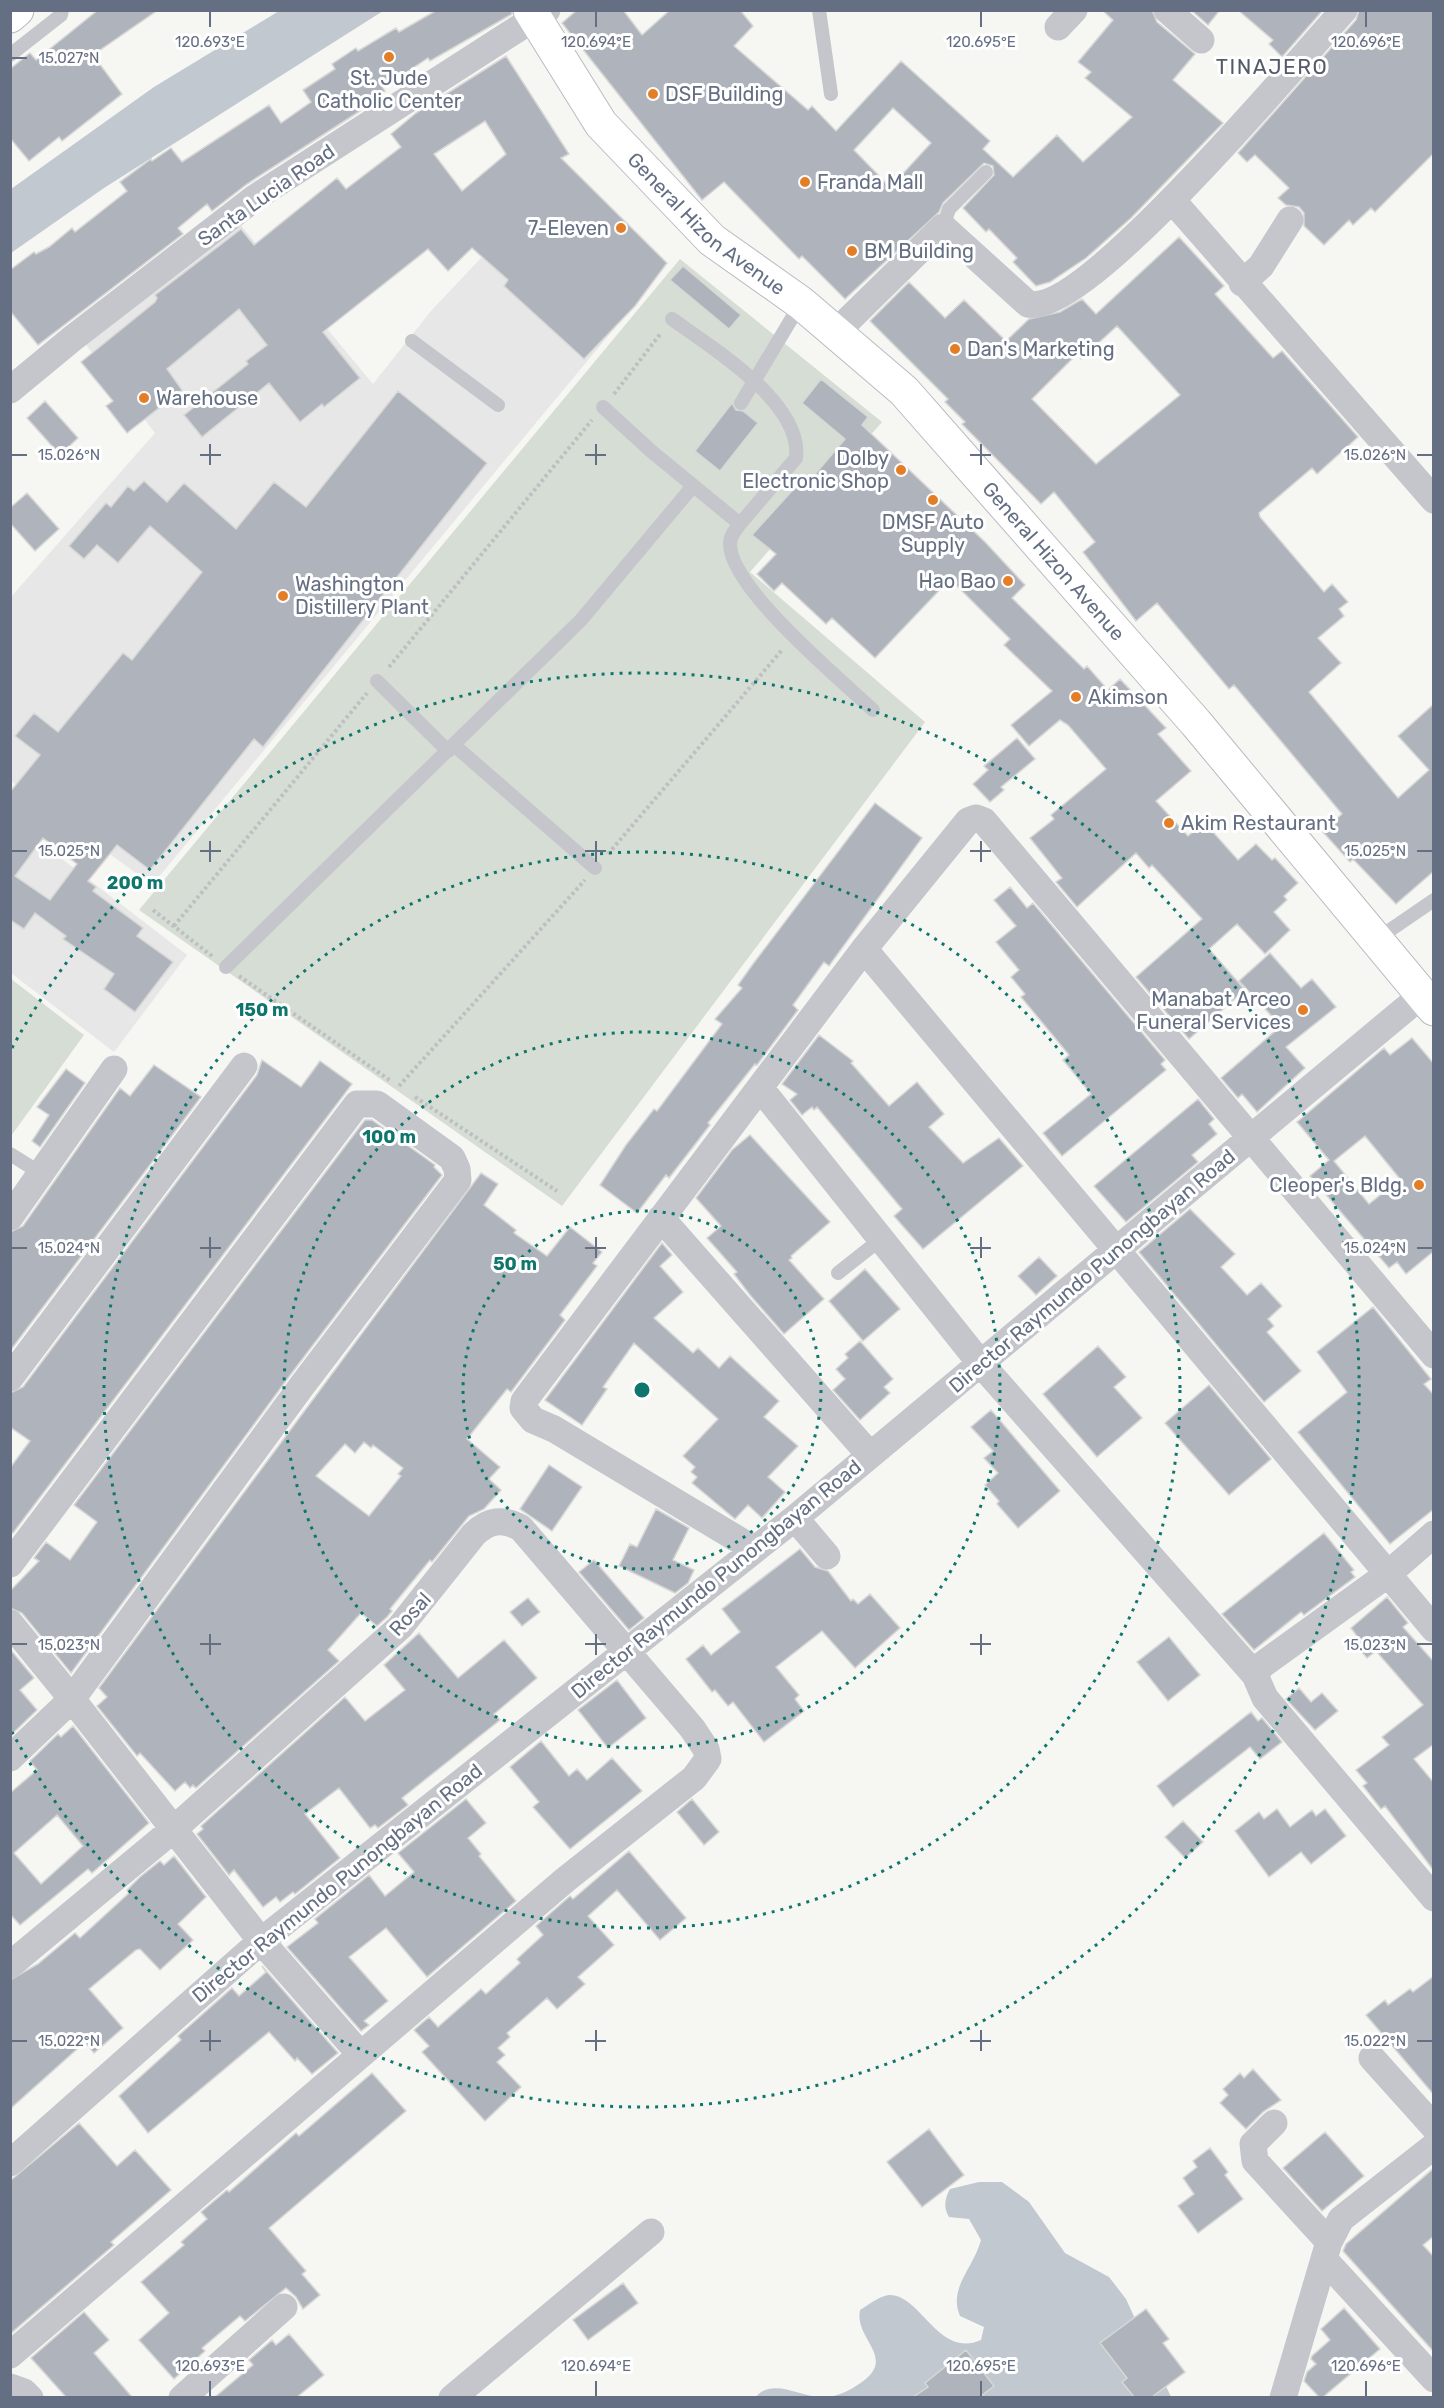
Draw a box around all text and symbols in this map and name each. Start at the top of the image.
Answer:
text: 120.693°E [175,33,245,51]
text: 120.694°E [561,33,631,51]
text: 120.695°E [946,33,1016,51]
text: 120.696°E [1331,33,1401,51]
text: 15.027°N [38,49,100,67]
marker: St. Jude Catholic Center [382,50,396,64]
district label: TINAJERO [1216,54,1328,79]
place label: St. Jude Catholic Center [317,66,462,113]
place label: DSF Building [665,82,783,106]
marker: DSF Building [646,87,660,101]
street label: Santa Lucia Road [193,139,339,251]
street label: General Hizon Avenue [623,147,790,300]
place label: Franda Mall [817,170,923,194]
marker: Franda Mall [798,175,812,189]
place label: 7-Eleven [528,216,609,240]
marker: 7-Eleven [614,221,628,235]
place label: BM Building [864,239,974,263]
marker: BM Building [845,244,859,258]
place label: Dan's Marketing [967,337,1115,361]
marker: Dan's Marketing [948,342,962,356]
place label: Warehouse [156,386,258,410]
marker: Warehouse [137,391,151,405]
text: 15.026°N [38,446,100,464]
place label: Dolby Electronic Shop [742,446,889,493]
text: 15.026°N [1344,446,1406,464]
marker: Dolby Electronic Shop [894,463,908,477]
street label: General Hizon Avenue [977,477,1130,646]
marker: DMSF Auto Supply [926,493,940,507]
place label: DMSF Auto Supply [882,510,984,557]
place label: Hao Bao [918,569,996,593]
place label: Washington Distillery Plant [295,572,429,619]
marker: Hao Bao [1001,574,1015,588]
marker: Washington Distillery Plant [276,589,290,603]
place label: Akimson [1088,685,1168,709]
marker: Akimson [1069,690,1083,704]
place label: Akim Restaurant [1181,811,1336,835]
marker: Akim Restaurant [1162,816,1176,830]
text: 15.025°N [38,842,100,860]
text: 15.025°N [1344,842,1406,860]
text: 200 m [107,872,163,894]
place label: Manabat Arceo Funeral Services [1136,987,1291,1034]
text: 150 m [235,999,289,1021]
marker: Manabat Arceo Funeral Services [1296,1003,1310,1017]
text: 100 m [362,1126,416,1148]
street label: Director Raymundo Punongbayan Road [944,1144,1240,1398]
place label: Cleoper's Bldg. [1269,1173,1407,1197]
marker: Cleoper's Bldg. [1412,1178,1426,1192]
text: 15.024°N [38,1239,100,1257]
text: 15.024°N [1344,1239,1406,1257]
text: 50 m [493,1253,537,1275]
centre of rings [632,1380,652,1400]
street label: Director Raymundo Punongbayan Road [566,1454,866,1704]
street label: Rosal [384,1587,436,1641]
text: 15.023°N [38,1636,100,1654]
text: 15.023°N [1344,1636,1406,1654]
street label: Director Raymundo Punongbayan Road [187,1758,487,2008]
text: 15.022°N [38,2032,100,2050]
text: 15.022°N [1344,2032,1406,2050]
text: 120.693°E [175,2357,245,2375]
text: 120.694°E [561,2357,631,2375]
text: 120.695°E [946,2357,1016,2375]
text: 120.696°E [1331,2357,1401,2375]

